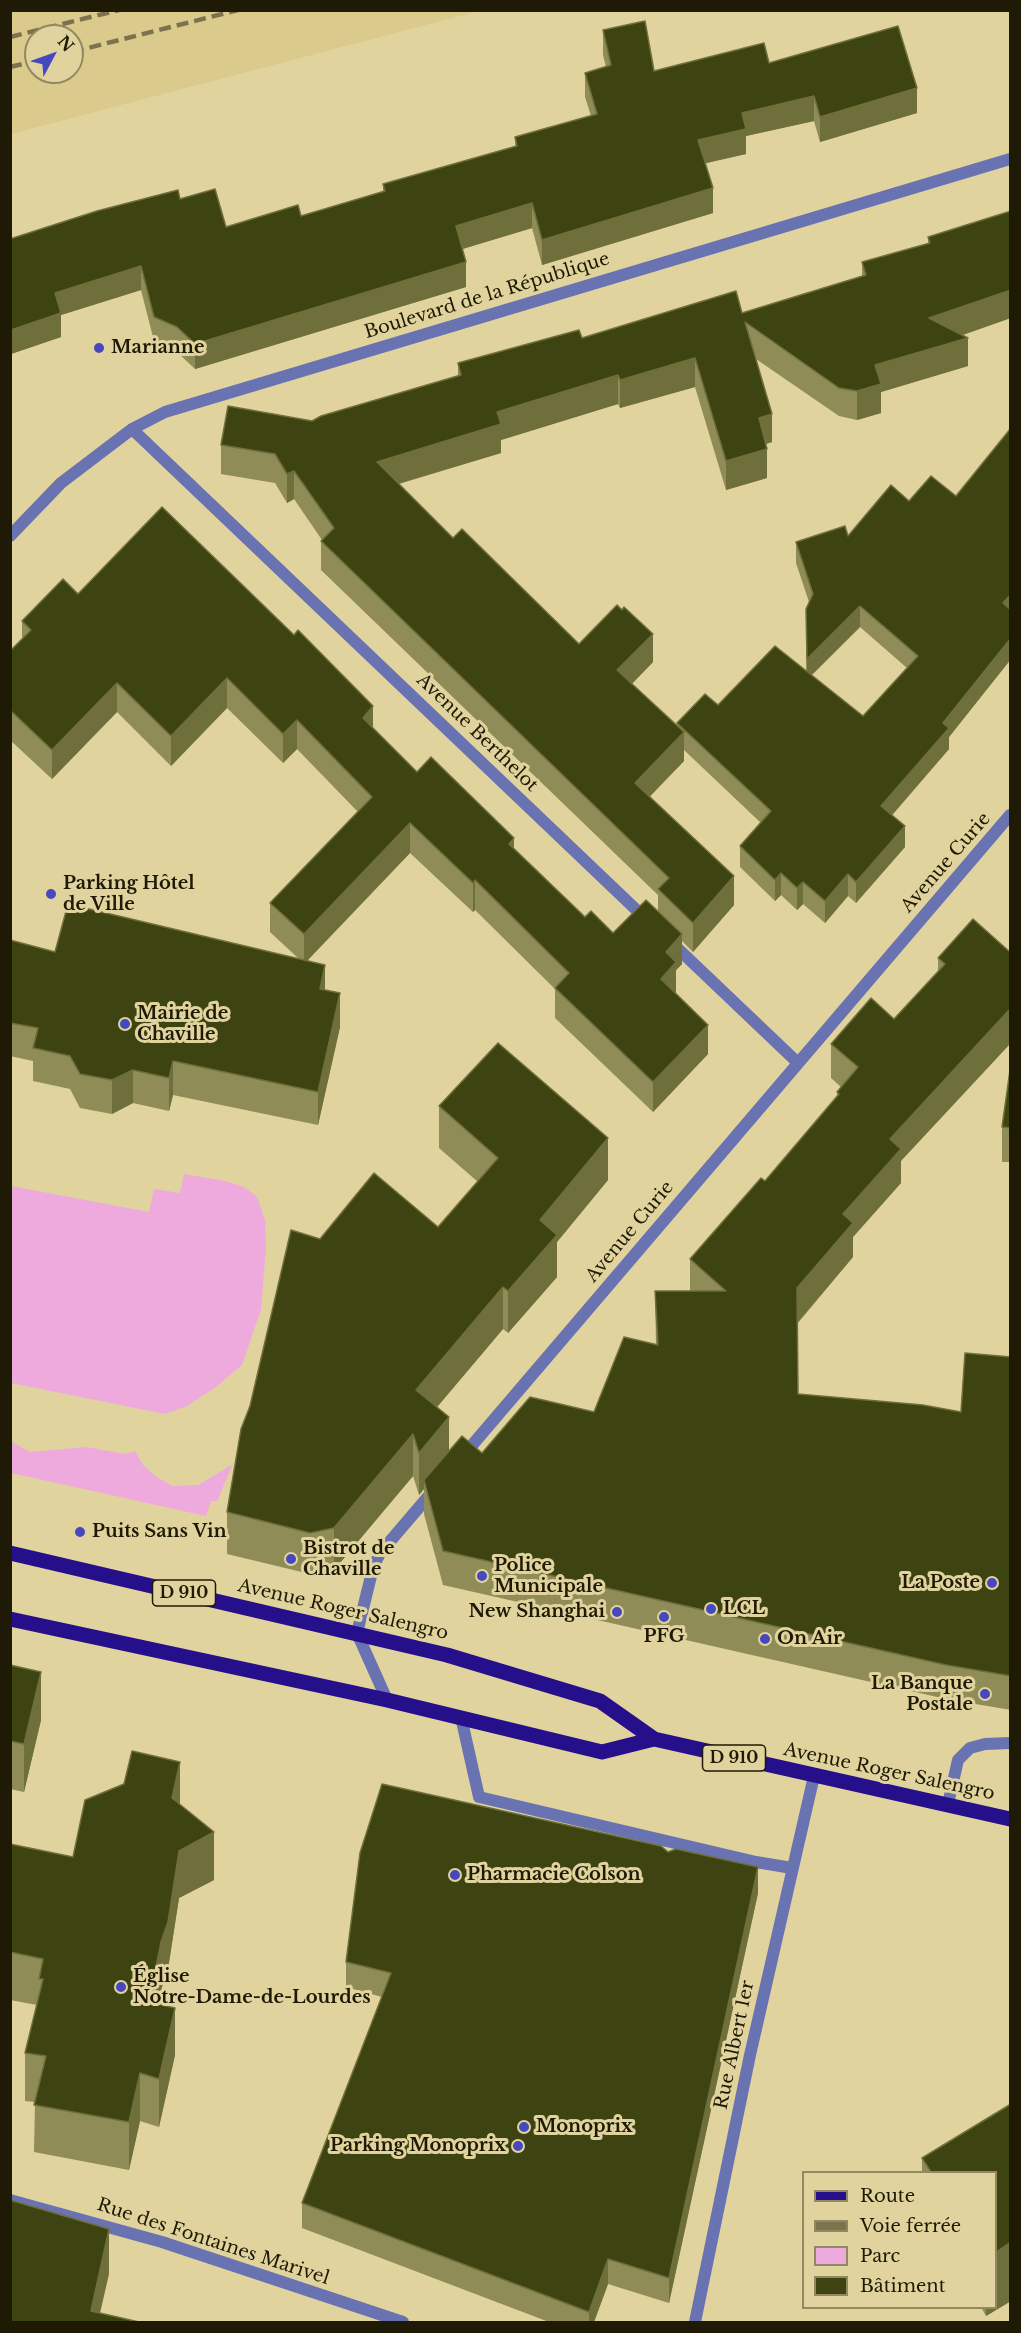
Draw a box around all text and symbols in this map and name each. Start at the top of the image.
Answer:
north arrow [24,24,84,84]
text: N [54,31,79,56]
street label: Boulevard de la République [362,248,612,344]
place label: Marianne [111,337,204,359]
marker: Marianne [92,341,106,355]
street label: Avenue Berthelot [412,670,542,796]
street label: Avenue Curie [897,809,995,917]
place label: Parking Hôtel de Ville [63,873,195,916]
marker: Parking Hôtel de Ville [44,887,58,901]
place label: Mairie de Chaville [137,1003,228,1046]
marker: Mairie de Chaville [118,1017,132,1031]
street label: Avenue Curie [581,1177,679,1287]
place label: Puits Sans Vin [92,1521,227,1543]
marker: Puits Sans Vin [73,1525,87,1539]
place label: Bistrot de Chaville [303,1538,395,1580]
marker: Bistrot de Chaville [284,1552,298,1566]
place label: Police Municipale [494,1555,603,1598]
marker: Police Municipale [475,1569,489,1583]
place label: La Poste [901,1572,980,1594]
street label: Avenue Roger Salengro [236,1575,450,1645]
marker: La Poste [985,1576,999,1590]
road number: D 910 [152,1580,216,1606]
place label: LCL [723,1598,765,1620]
place label: New Shanghai [469,1601,605,1623]
marker: LCL [704,1602,718,1616]
marker: New Shanghai [610,1605,624,1619]
marker: PFG [657,1610,671,1624]
place label: PFG [643,1626,685,1648]
place label: On Air [777,1628,842,1650]
marker: On Air [758,1632,772,1646]
place label: La Banque Postale [871,1673,973,1716]
marker: La Banque Postale [978,1687,992,1701]
street label: Avenue Roger Salengro [781,1739,997,1805]
road number: D 910 [702,1745,766,1771]
place label: Pharmacie Colson [467,1864,641,1886]
marker: Pharmacie Colson [448,1868,462,1882]
place label: Église Notre-Dame-de-Lourdes [133,1966,371,2008]
street label: Rue Albert 1er [711,1979,759,2111]
marker: Église Notre-Dame-de-Lourdes [114,1980,128,1994]
place label: Monoprix [536,2116,633,2138]
marker: Monoprix [517,2120,531,2134]
place label: Parking Monoprix [330,2135,506,2157]
marker: Parking Monoprix [511,2139,525,2153]
legend [802,2171,997,2309]
text: Route [860,2185,915,2207]
street label: Rue des Fontaines Marivel [94,2194,332,2290]
text: Voie ferrée [860,2215,961,2237]
text: Parc [860,2245,900,2267]
text: Bâtiment [860,2275,946,2297]

